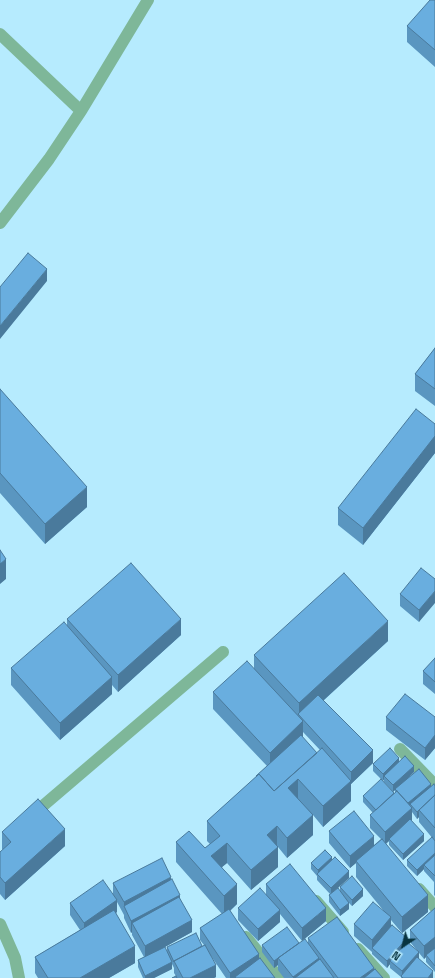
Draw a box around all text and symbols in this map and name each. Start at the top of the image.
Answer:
north arrow [383,926,423,966]
text: N [389,948,403,964]

